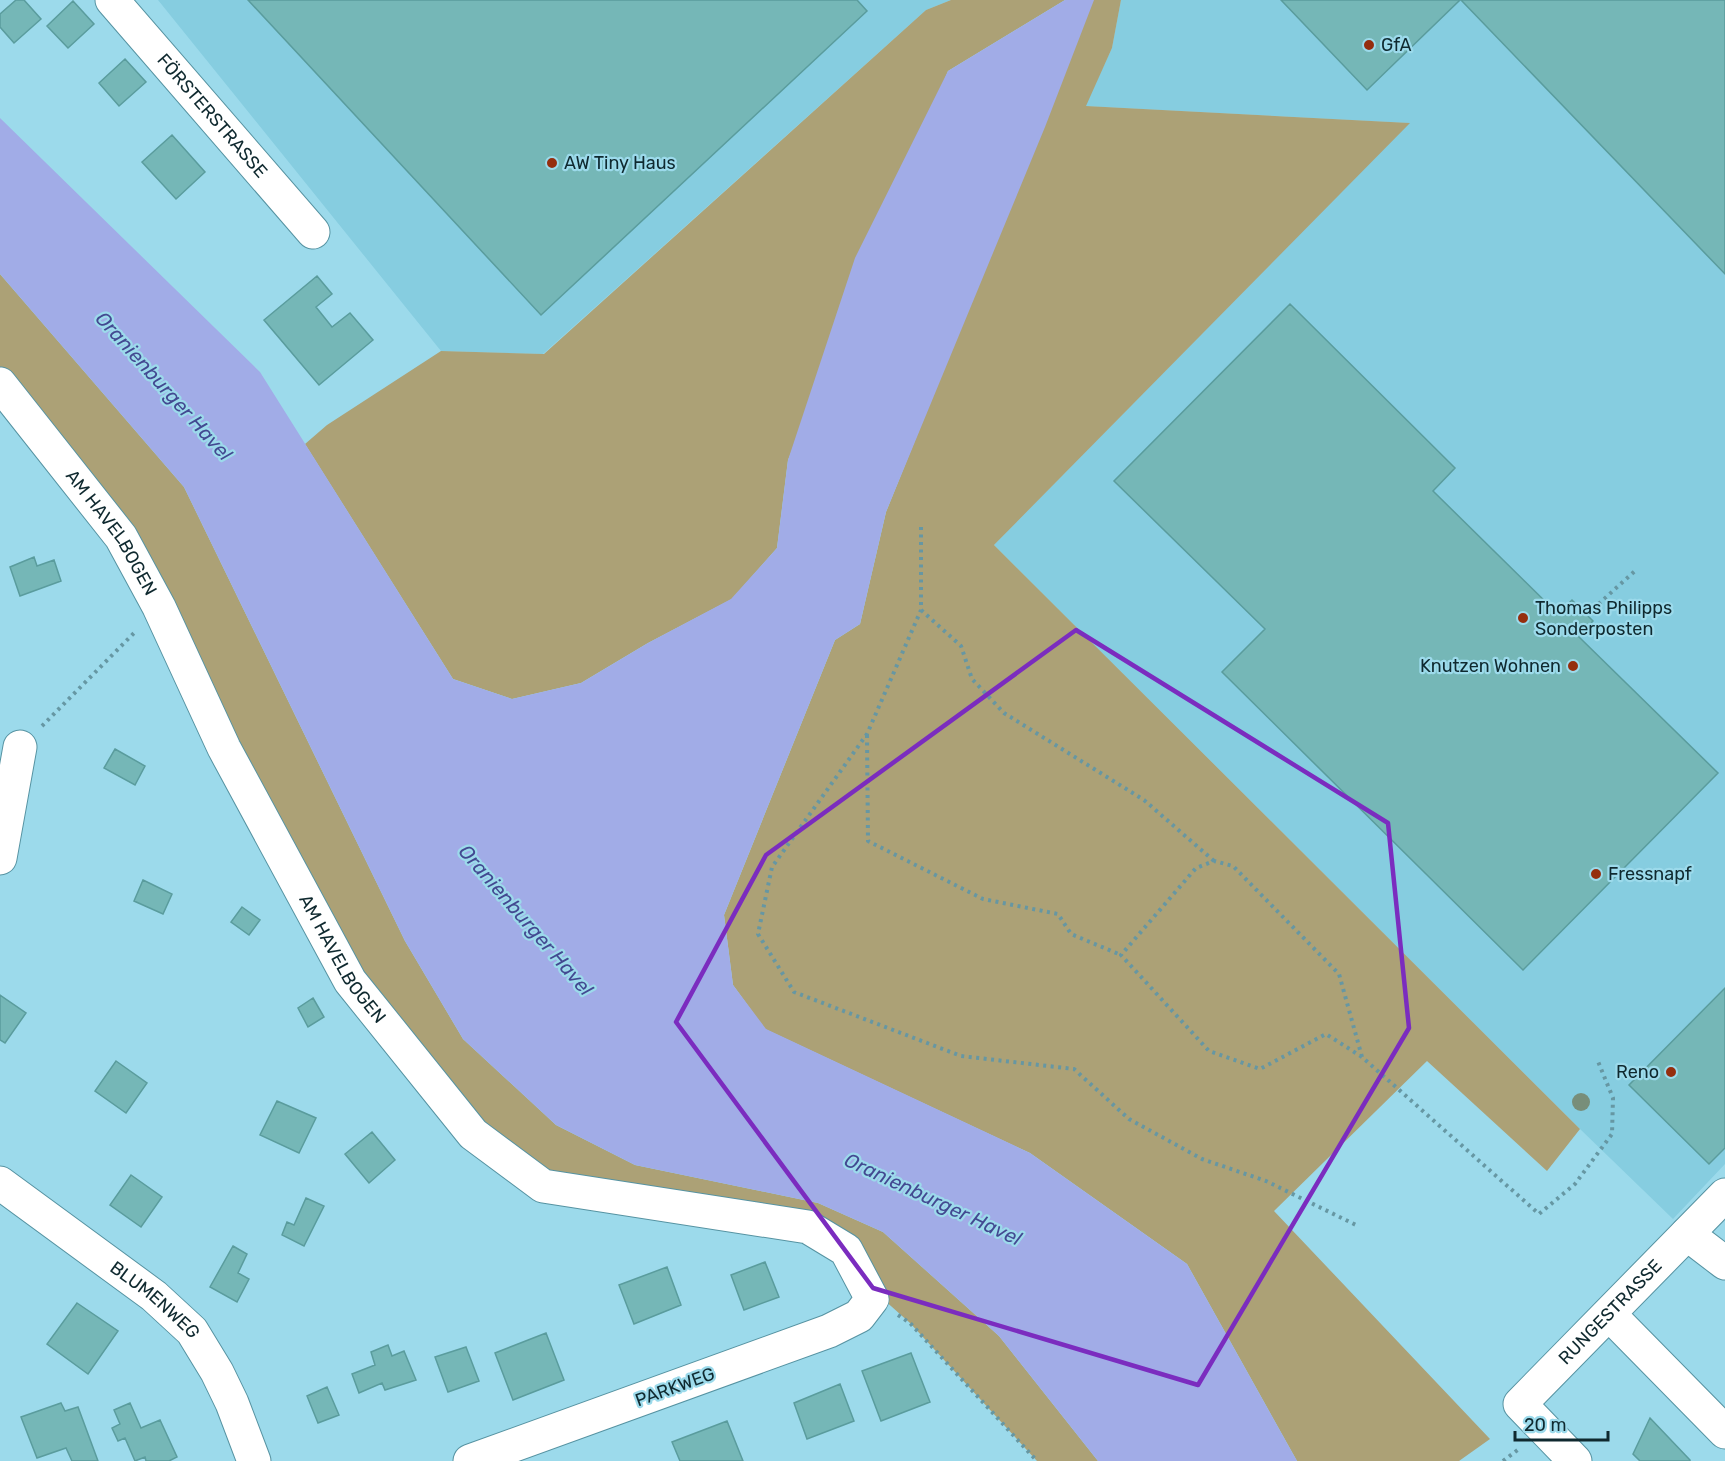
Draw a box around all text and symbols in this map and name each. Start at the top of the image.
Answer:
place label: GfA [1381,34,1412,56]
marker: GfA [1362,38,1376,52]
street label: FÖRSTERSTRASSE [152,49,272,182]
place label: AW Tiny Haus [564,152,676,174]
marker: AW Tiny Haus [545,156,559,170]
water label: Oranienburger Havel [91,306,238,466]
street label: AM HAVELBOGEN [61,465,162,599]
place label: Thomas Philipps Sonderposten [1535,597,1672,640]
marker: Thomas Philipps Sonderposten [1516,611,1530,625]
place label: Knutzen Wohnen [1420,655,1561,677]
marker: Knutzen Wohnen [1566,659,1580,673]
water label: Oranienburger Havel [454,839,599,1001]
place label: Fressnapf [1608,863,1692,885]
marker: Fressnapf [1589,867,1603,881]
street label: AM HAVELBOGEN [294,891,390,1028]
place label: Reno [1616,1061,1659,1083]
marker: Reno [1664,1065,1678,1079]
water label: Oranienburger Havel [841,1147,1026,1251]
street label: RUNGESTRASSE [1554,1255,1667,1369]
street label: BLUMENWEG [106,1256,205,1342]
street label: PARKWEG [632,1362,718,1412]
scale bar [1515,1404,1608,1442]
text: 20 m [1524,1414,1566,1436]

